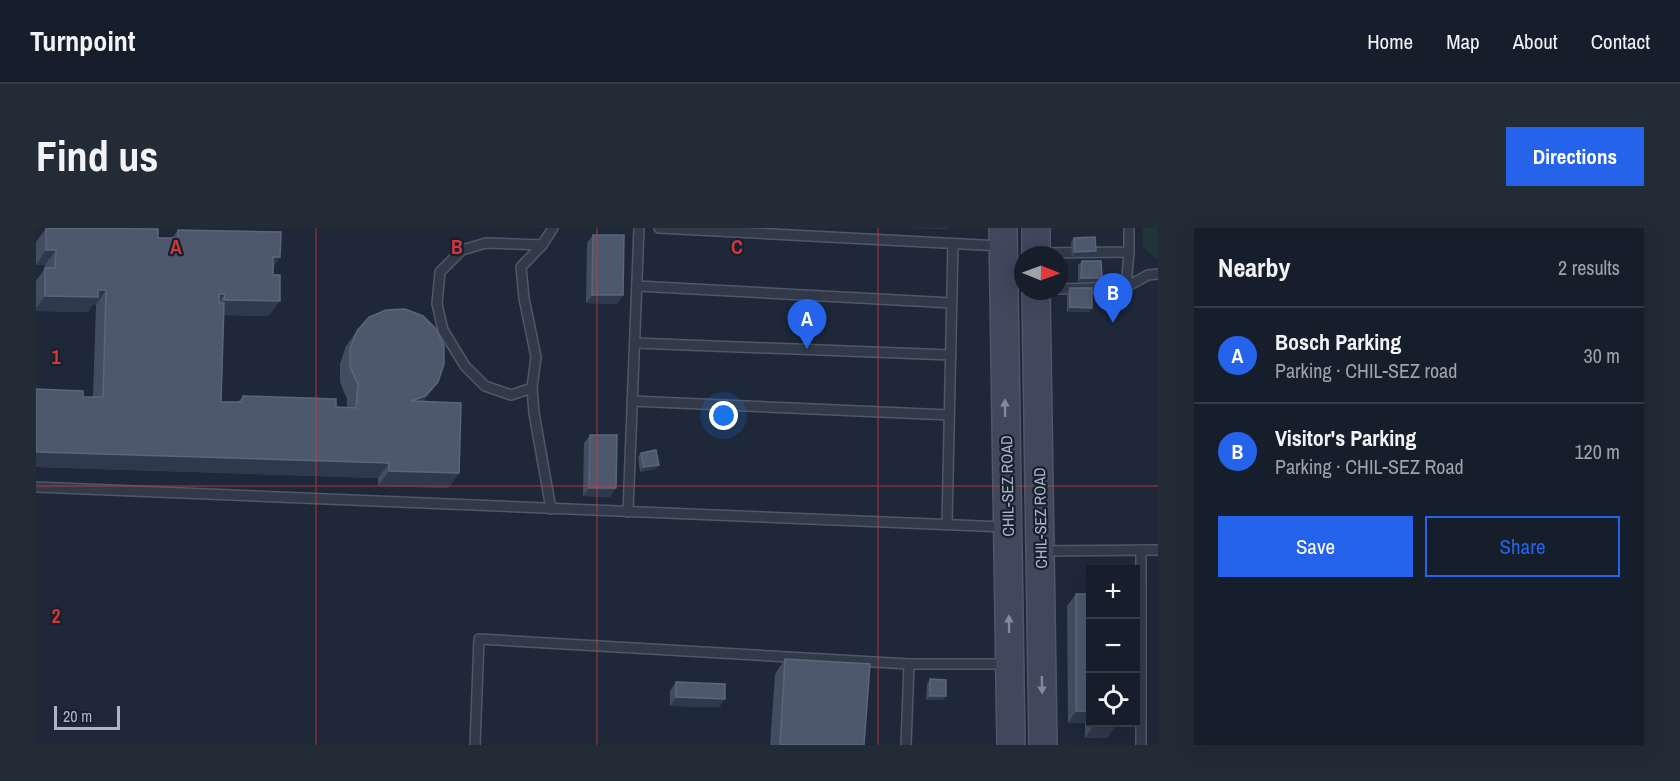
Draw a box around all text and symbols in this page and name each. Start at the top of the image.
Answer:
text: Turnpoint [30,22,135,60]
text: Home [1367,27,1413,56]
text: Map [1446,27,1480,56]
text: About [1513,27,1558,56]
text: Contact [1591,27,1650,56]
button: Directions [1506,127,1644,186]
text: Find us [36,128,158,184]
text: A [170,233,182,260]
text: B [451,233,463,260]
text: C [731,233,743,260]
north arrow [1014,246,1068,300]
text: Nearby [1218,250,1290,285]
text: 2 results [1558,254,1620,281]
pin: B [1094,274,1132,323]
pin: A [788,300,826,349]
text: Bosch Parking [1275,327,1401,357]
text: A [1232,342,1243,369]
text: 30 m [1584,342,1620,369]
text: 1 [51,343,61,370]
text: Parking · CHIL-SEZ road [1275,357,1457,384]
one-way arrow [1001,398,1010,417]
your location [709,401,738,430]
text: Visitor's Parking [1275,423,1416,453]
street label: CHIL-SEZ ROAD [995,435,1019,537]
text: B [1232,438,1243,465]
text: 120 m [1574,438,1620,465]
text: Parking · CHIL-SEZ Road [1275,453,1464,480]
street label: CHIL-SEZ ROAD [1028,467,1052,569]
button: Save [1218,516,1413,577]
button: Share [1425,516,1620,577]
map controls [1086,565,1140,727]
button: + [1086,565,1140,619]
text: 2 [51,602,61,629]
one-way arrow [1004,614,1014,633]
button: − [1086,619,1140,673]
button: locate [1086,673,1140,727]
one-way arrow [1038,676,1047,695]
scale bar [54,703,120,730]
text: 20 m [63,705,92,727]

